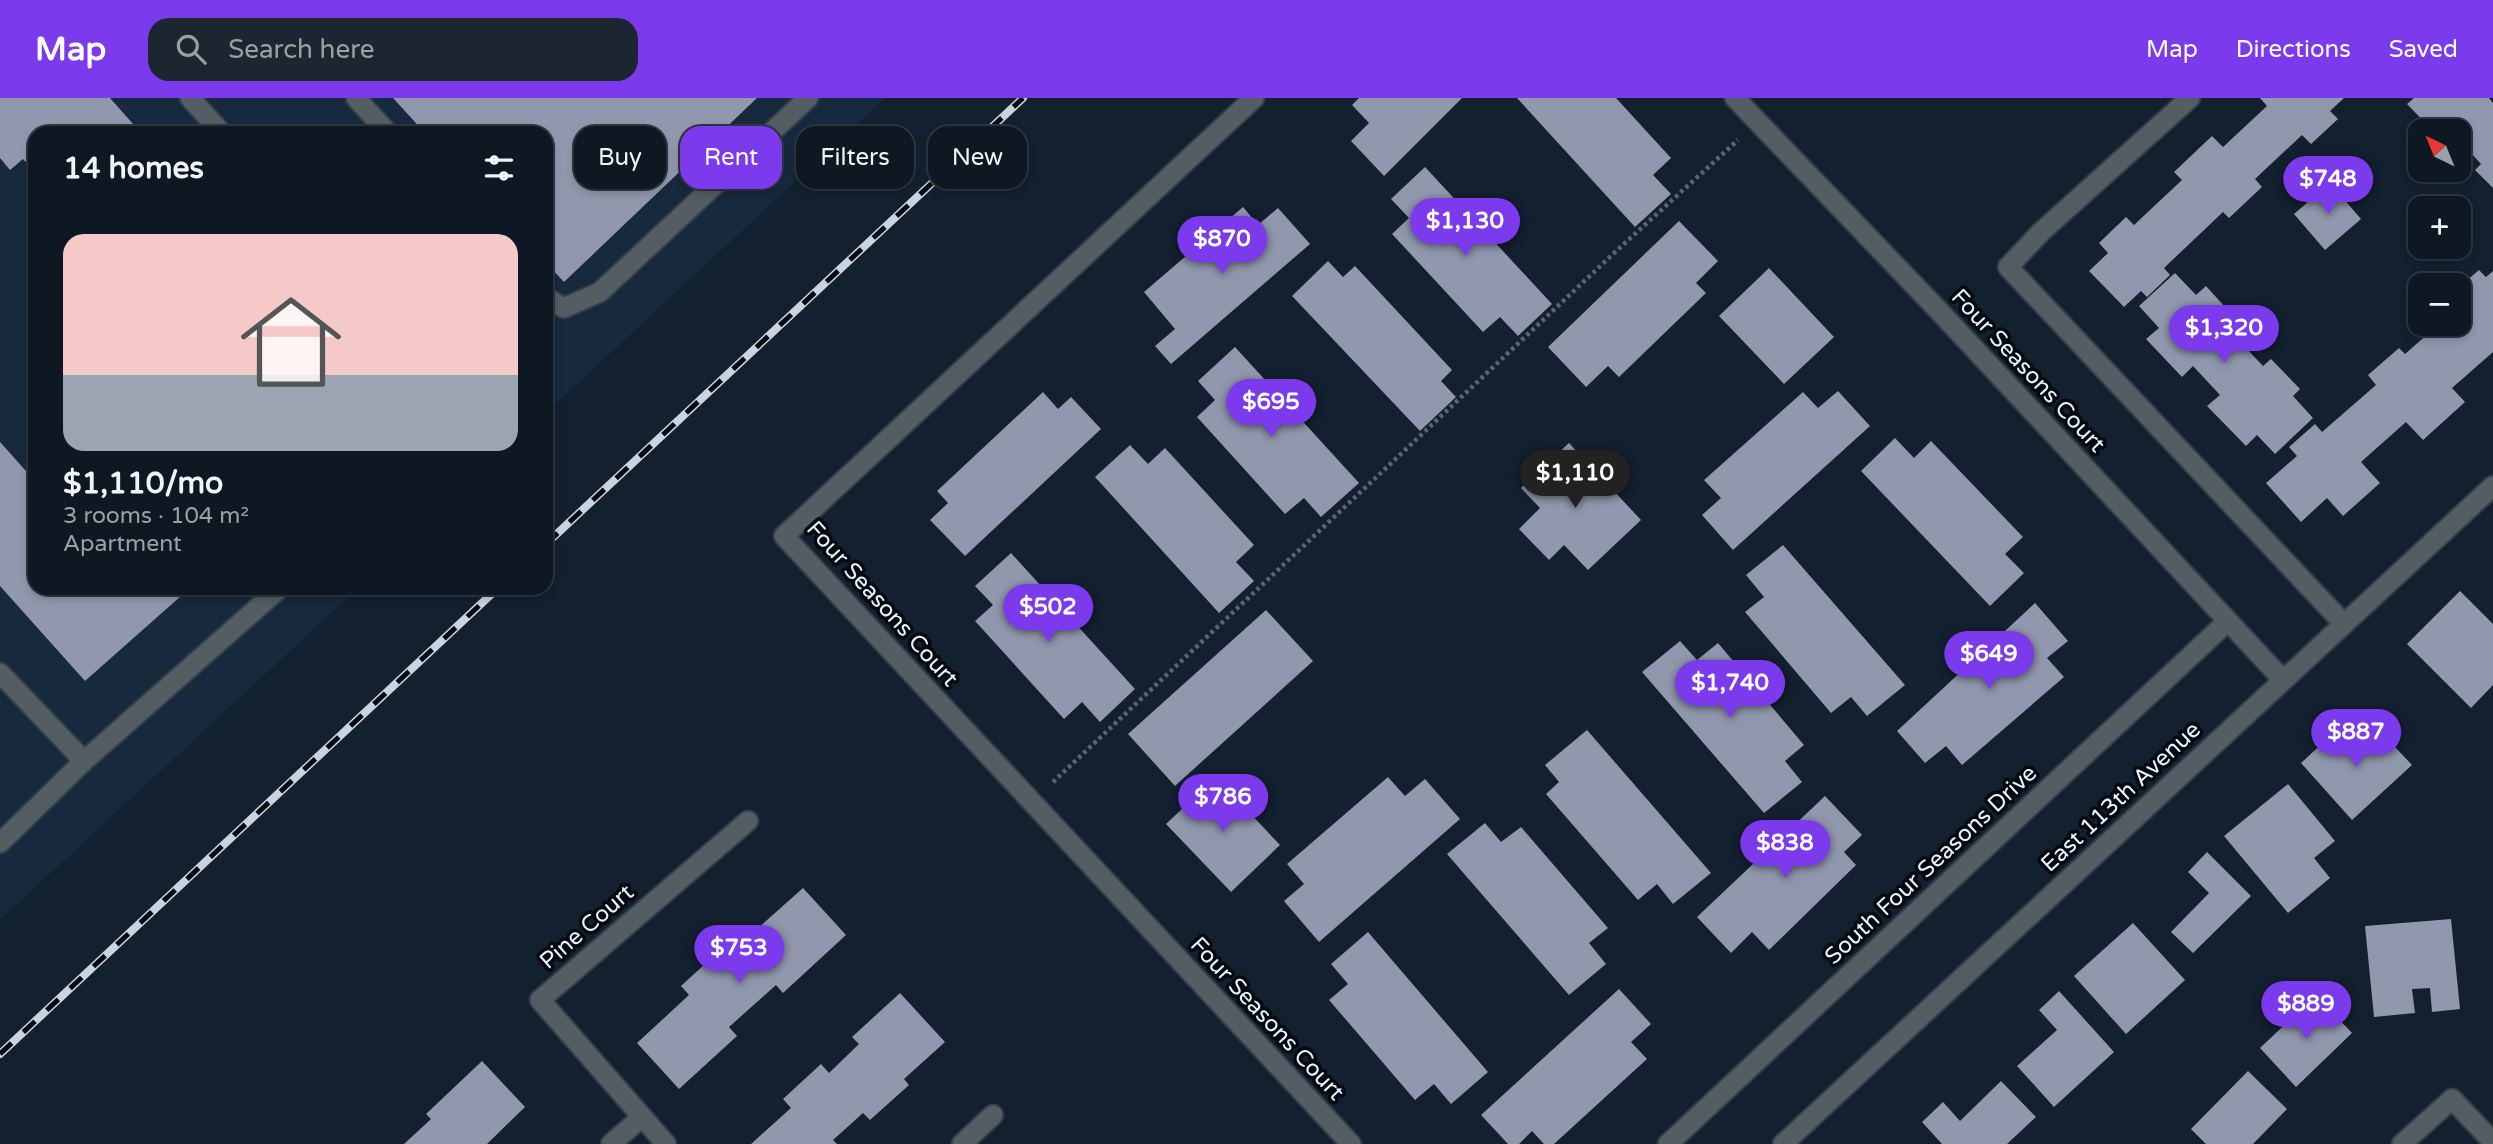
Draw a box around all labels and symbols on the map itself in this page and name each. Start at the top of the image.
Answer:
north arrow [2408,119,2471,182]
pin: $748 [2287,156,2369,216]
pin: $1,130 [1408,198,1522,258]
pin: $870 [1181,216,1263,276]
street label: Four Seasons Court [1945,283,2111,459]
pin: $1,320 [2167,306,2281,365]
pin: $695 [1230,380,1312,439]
pin: $1,110 [1518,450,1632,510]
street label: Four Seasons Court [800,515,964,693]
pin: $502 [1007,584,1089,644]
pin: $649 [1948,632,2030,691]
pin: $1,740 [1673,660,1787,720]
pin: $887 [2315,710,2397,769]
street label: East 113th Avenue [2036,716,2206,878]
street label: South Four Seasons Drive [1819,759,2043,971]
pin: $786 [1182,774,1264,834]
pin: $838 [1744,820,1826,880]
street label: Pine Court [534,879,640,975]
pin: $753 [698,926,780,985]
street label: Four Seasons Court [1184,931,1350,1107]
pin: $889 [2265,982,2347,1041]

